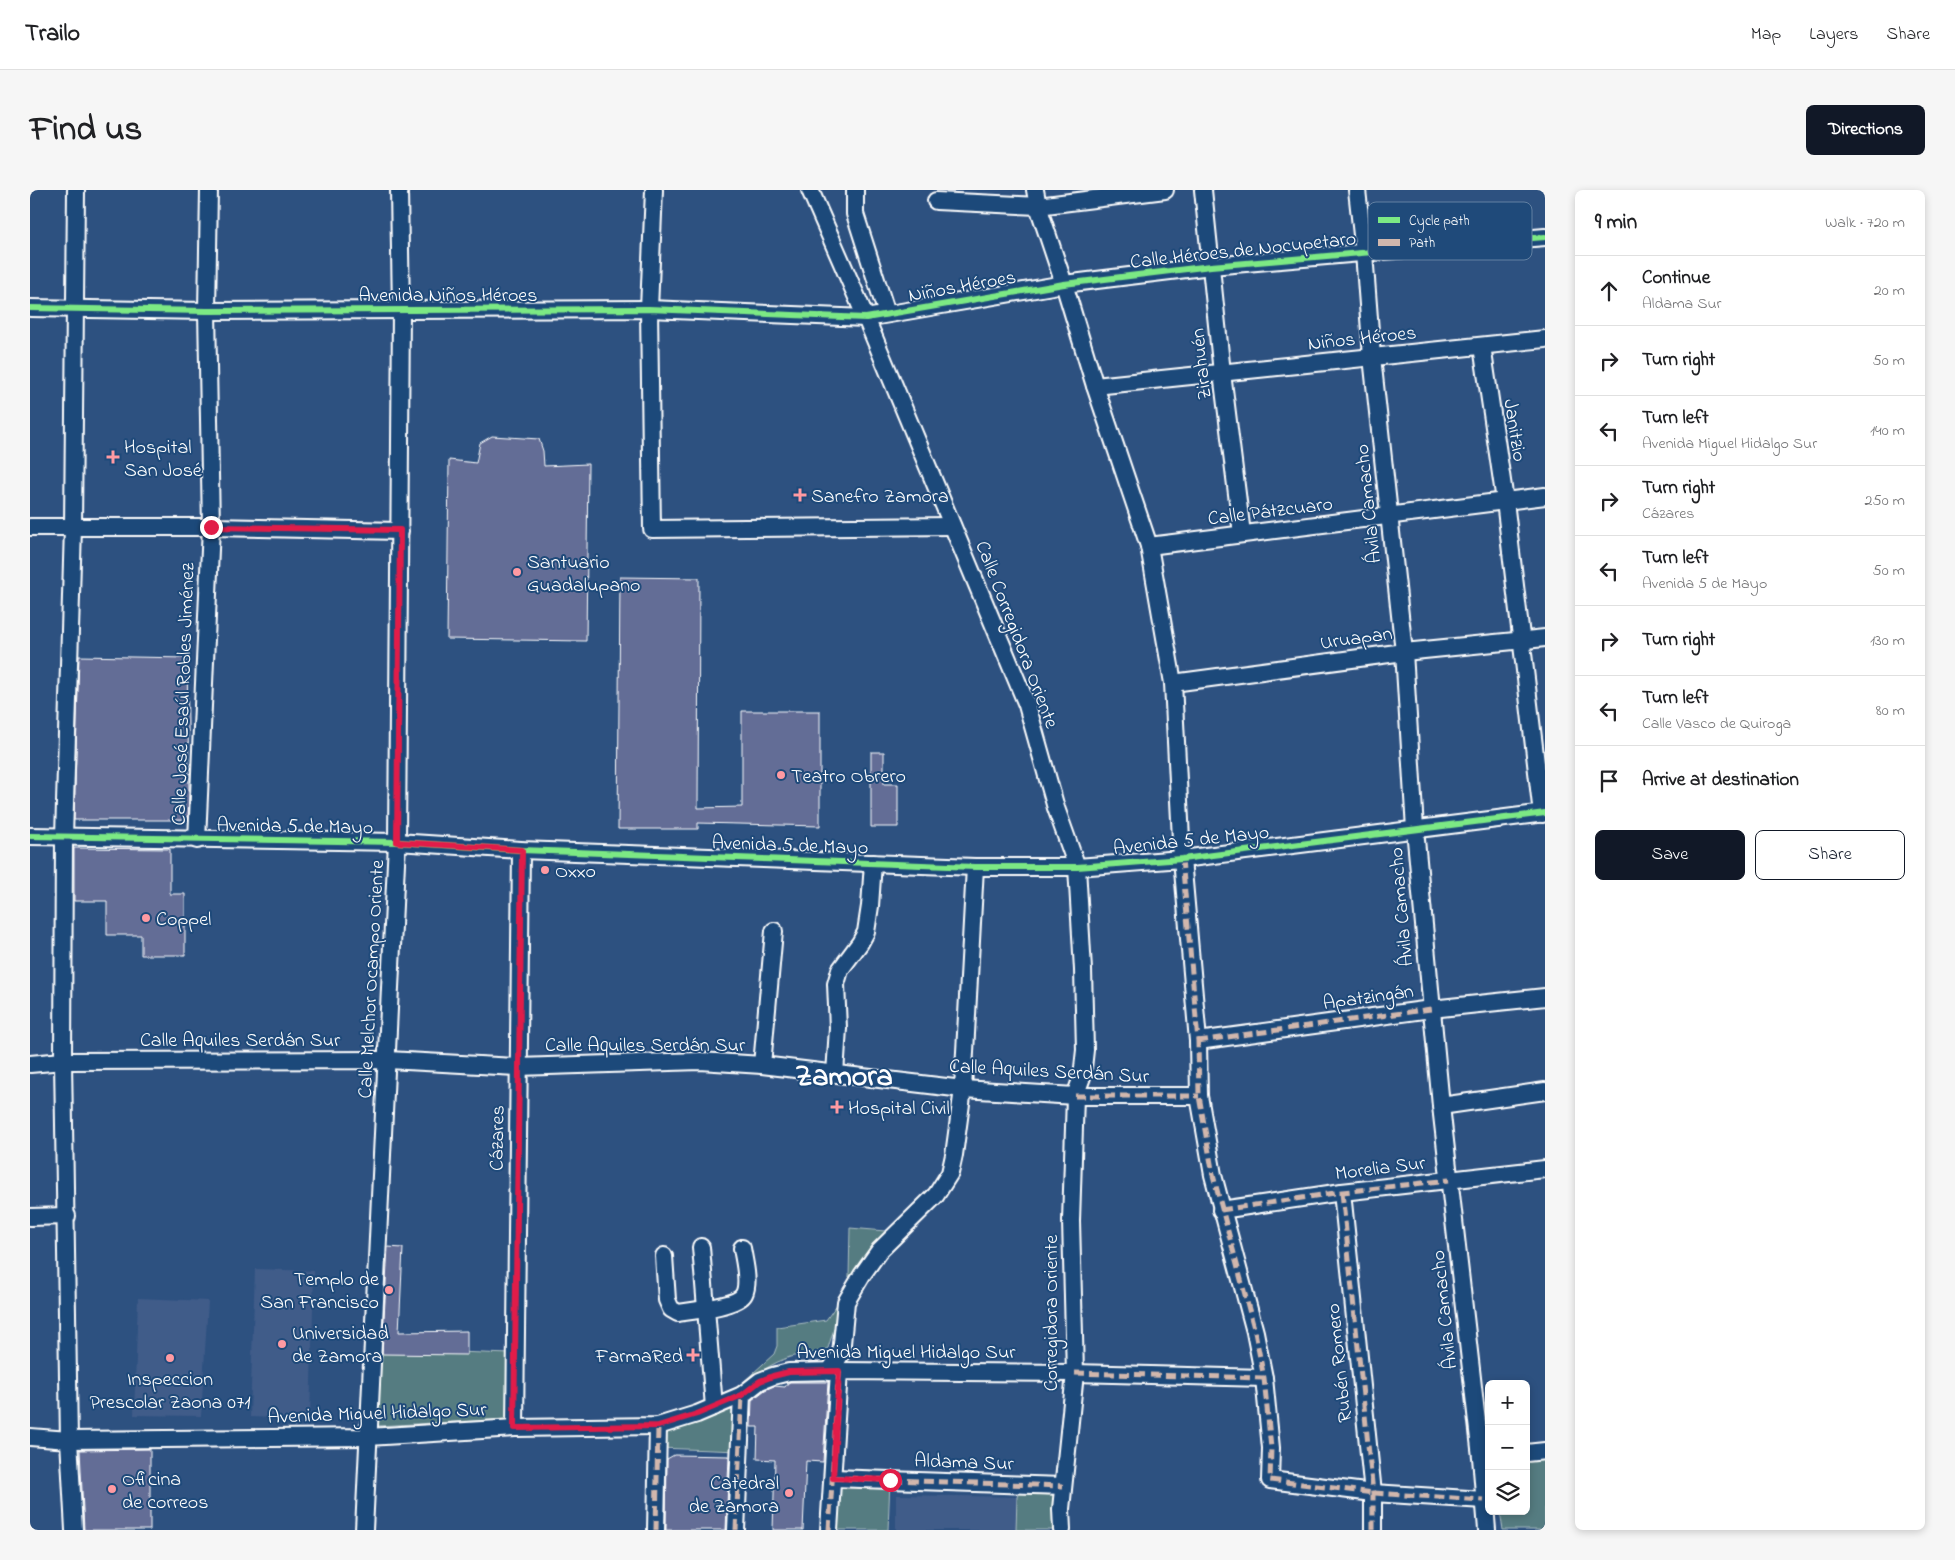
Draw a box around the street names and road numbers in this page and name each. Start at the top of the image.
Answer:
street label: Calle Héroes de Nocupetaro [1129,225,1358,278]
street label: Niños Héroes [906,264,1019,311]
street label: Avenida Niños Héroes [359,282,537,311]
street label: Niños Héroes [1307,319,1418,360]
street label: Zirahuén [1184,326,1221,401]
street label: Janitzio [1494,397,1533,464]
street label: Ávila Camacho [1349,443,1390,565]
street label: Calle Pátzcuaro [1206,490,1334,535]
street label: Calle Corregidora Oriente [966,537,1065,733]
street label: Calle José Esaúl Robles Jiménez [165,562,204,826]
street label: Uruapan [1318,620,1394,659]
street label: Avenida 5 de Mayo [216,812,374,843]
street label: Avenida 5 de Mayo [1112,819,1271,864]
street label: Avenida 5 de Mayo [711,829,869,864]
street label: Ávila Camacho [1383,846,1422,968]
street label: Calle Melchor Ocampo Oriente [352,859,393,1099]
street label: Apatzingán [1321,978,1416,1020]
street label: Calle Aquiles Serdán Sur [140,1027,341,1056]
street label: Calle Aquiles Serdán Sur [545,1032,746,1061]
street label: Calle Aquiles Serdán Sur [948,1053,1150,1092]
street label: Cázares [483,1105,514,1171]
street label: Morelia Sur [1333,1149,1428,1189]
street label: Corregidora Oriente [1038,1235,1068,1391]
street label: Ávila Camacho [1425,1249,1466,1371]
street label: Rubén Romero [1320,1302,1361,1424]
street label: Avenida Miguel Hidalgo Sur [797,1339,1016,1369]
street label: Avenida Miguel Hidalgo Sur [267,1396,488,1434]
street label: Aldama Sur [914,1447,1015,1480]

